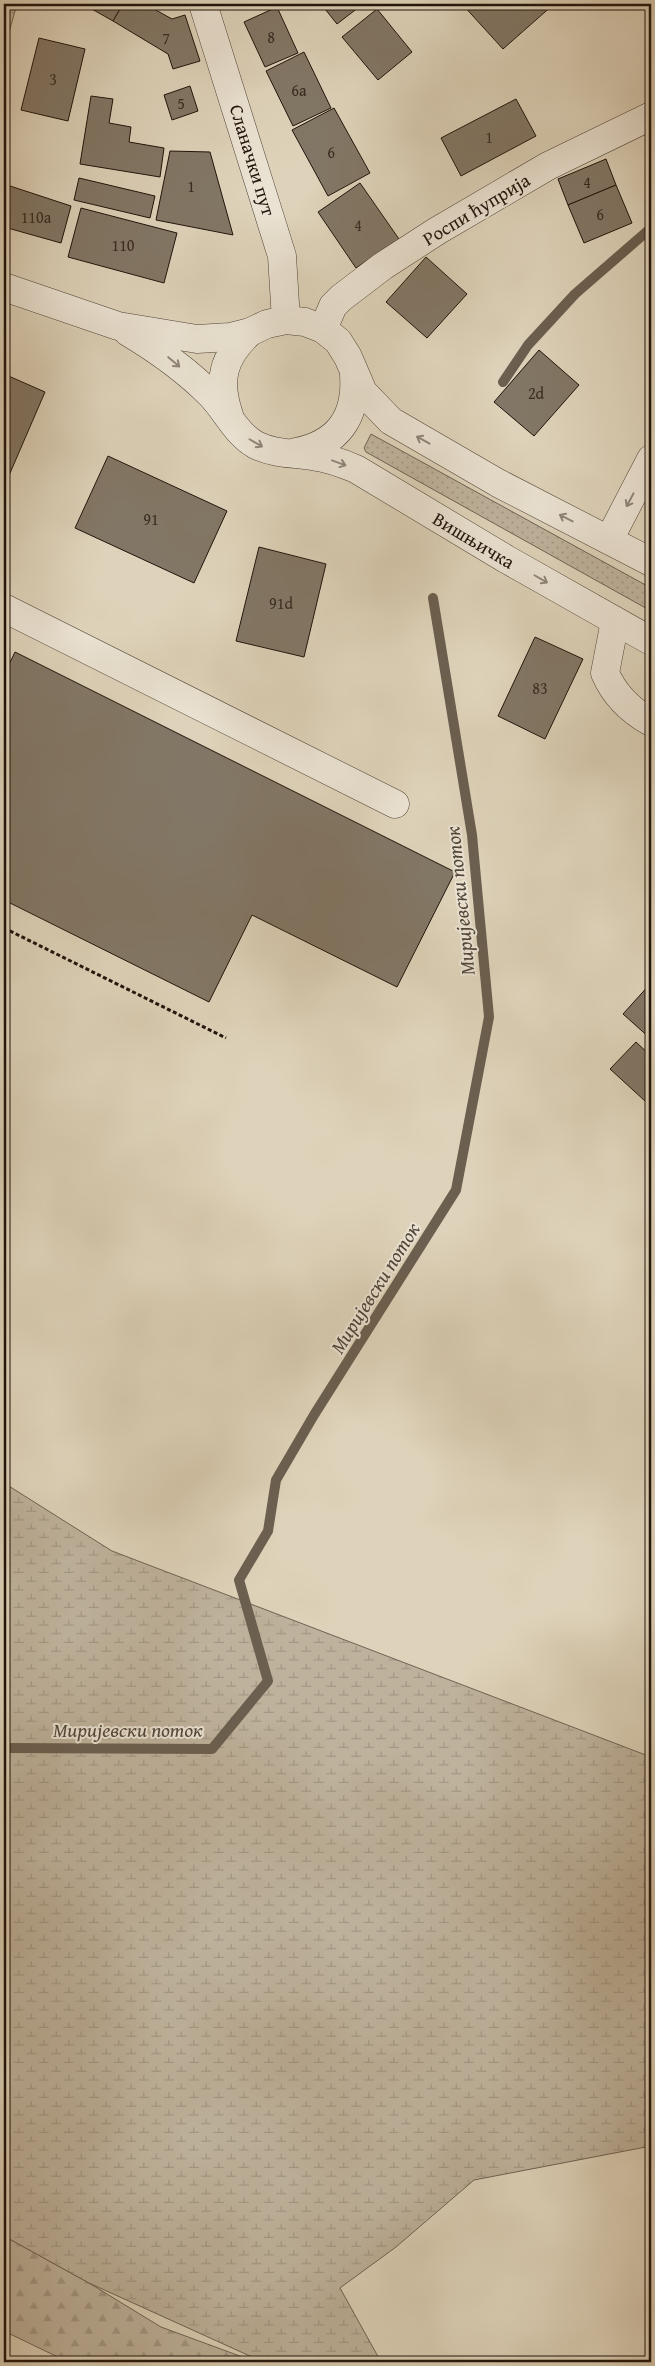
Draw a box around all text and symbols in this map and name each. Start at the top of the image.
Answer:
house number: 8 [267,25,275,49]
house number: 7 [162,26,170,50]
house number: 3 [49,67,57,91]
house number: 6a [291,78,307,102]
house number: 5 [177,91,185,115]
street label: Сланачки пут [223,101,283,220]
house number: 1 [485,125,493,149]
house number: 6 [327,140,335,164]
street label: Роспи ћуприја [417,166,535,252]
house number: 4 [583,170,591,194]
house number: 1 [187,174,195,198]
house number: 6 [596,202,604,226]
house number: 110a [21,205,52,229]
house number: 4 [354,213,362,237]
house number: 110 [111,233,135,257]
one-way arrow [167,356,180,367]
house number: 2d [528,381,545,405]
one-way arrow [416,435,431,445]
one-way arrow [248,439,262,449]
one-way arrow [331,459,347,468]
one-way arrow [625,492,635,507]
street label: Вишњичка [428,505,520,575]
house number: 91 [143,507,159,531]
one-way arrow [559,513,574,522]
one-way arrow [533,574,548,584]
house number: 91d [269,591,293,615]
house number: 83 [532,676,548,700]
water label: Миријевски поток [437,825,482,977]
water label: Миријевски поток [323,1216,427,1359]
water label: Миријевски поток [53,1715,203,1744]

